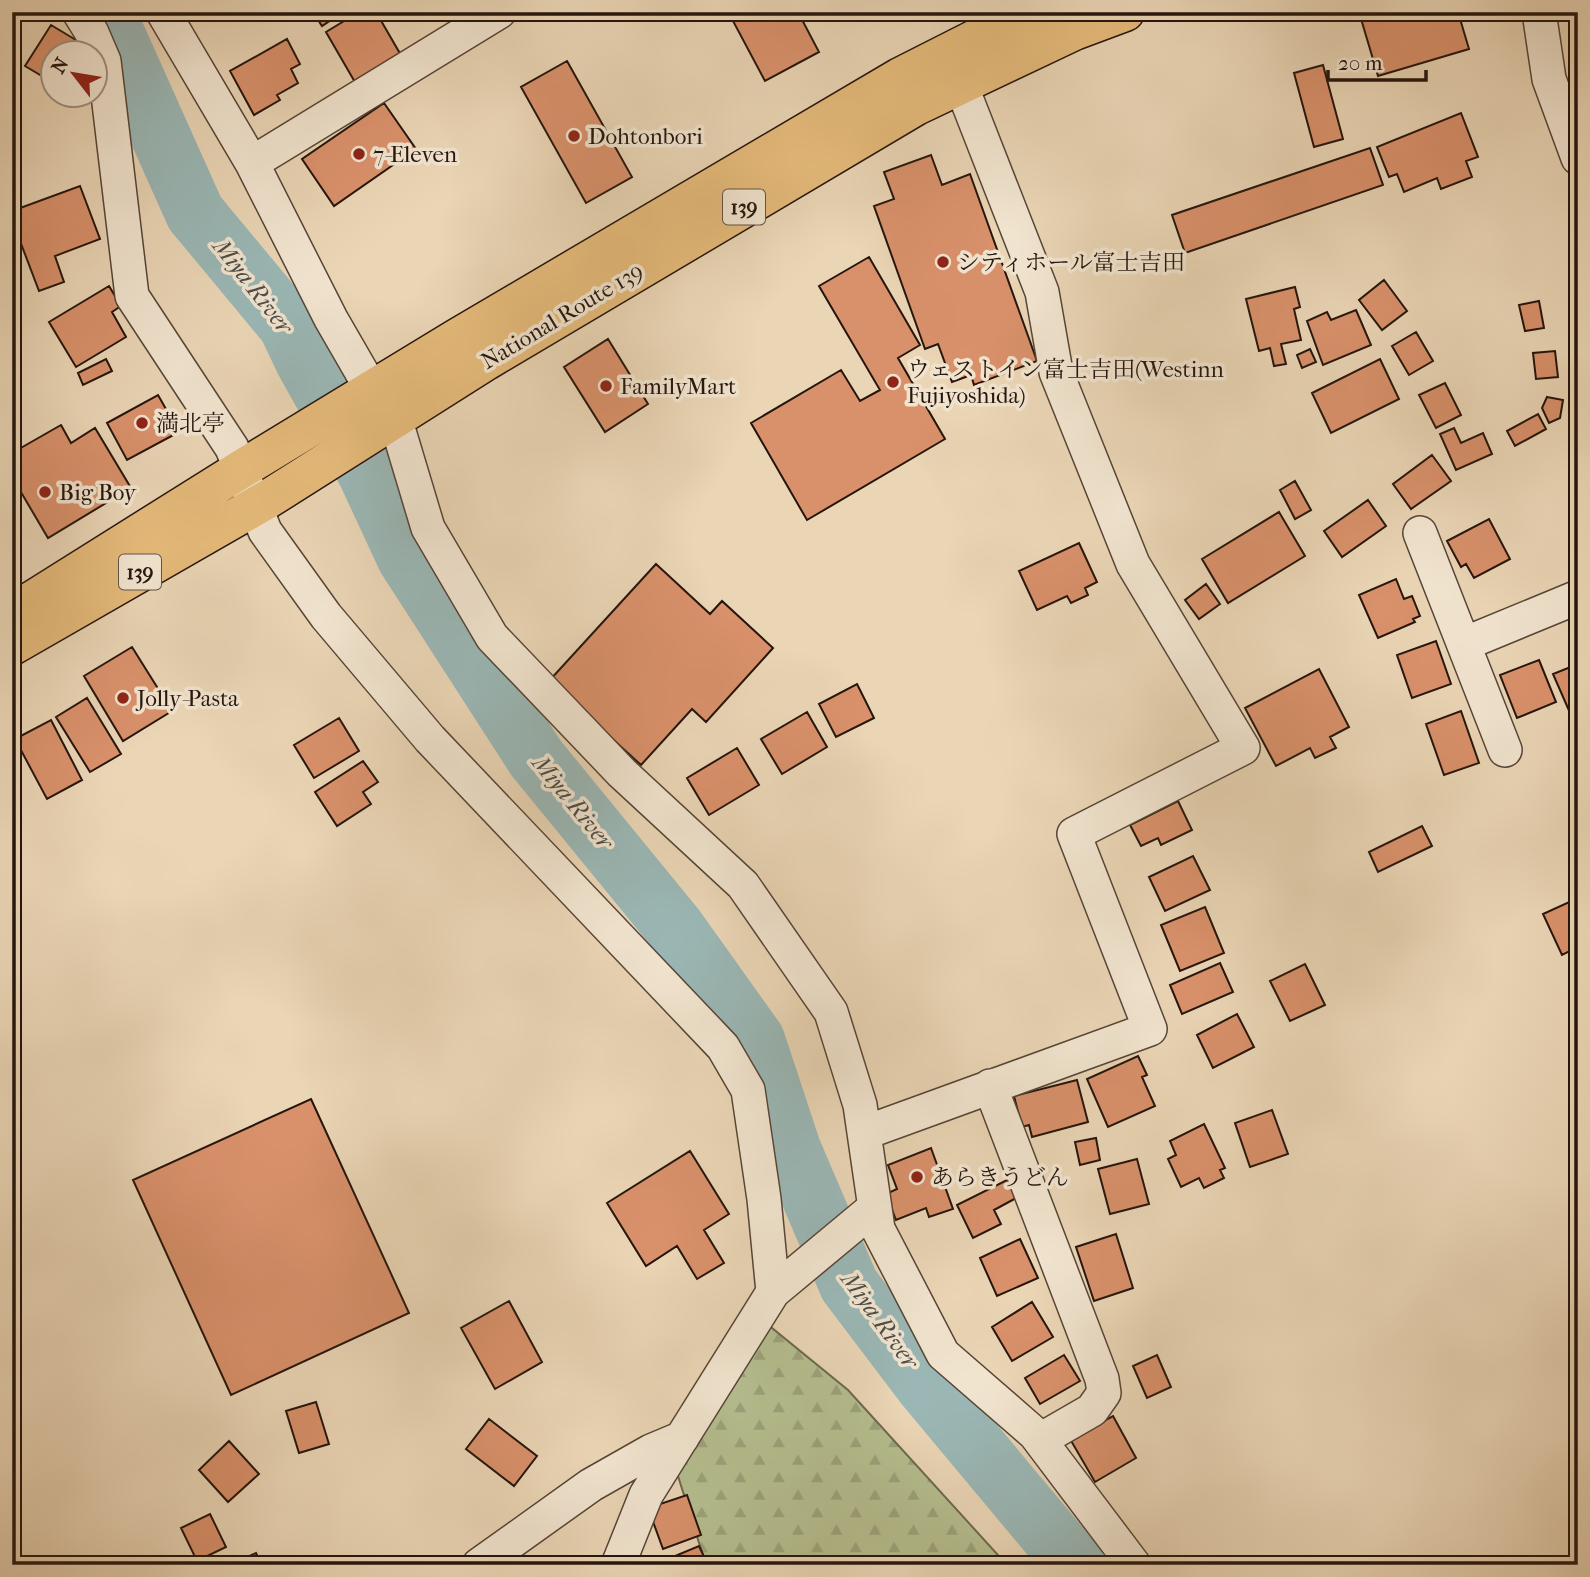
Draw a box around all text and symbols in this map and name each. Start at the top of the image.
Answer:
north arrow [38,38,108,108]
scale bar [1328,38,1426,82]
text: 20 m [1338,51,1383,75]
text: N [47,53,74,78]
place label: Dohtonbori [588,123,703,150]
marker: Dohtonbori [566,128,582,144]
place label: 7-Eleven [373,141,458,168]
marker: 7-Eleven [351,146,367,162]
road number: 139 [723,190,765,224]
water label: Miya River [206,231,300,341]
place label: シティホール富士吉田 [957,249,1185,276]
marker: シティホール富士吉田 [935,254,951,270]
street label: National Route 139 [476,257,648,375]
place label: ウェストイン富士吉田(Westinn Fujiyoshida) [907,356,1225,409]
place label: FamilyMart [620,373,736,400]
marker: ウェストイン富士吉田(Westinn Fujiyoshida) [885,374,901,390]
marker: FamilyMart [598,378,614,394]
place label: 満北亭 [156,410,225,437]
marker: 満北亭 [134,415,150,431]
place label: Big Boy [59,479,137,506]
marker: Big Boy [37,484,53,500]
road number: 139 [119,554,161,590]
place label: Jolly-Pasta [135,685,239,712]
marker: Jolly-Pasta [115,690,131,706]
water label: Miya River [525,748,621,856]
place label: あらきうどん [931,1164,1069,1191]
marker: あらきうどん [909,1169,925,1185]
water label: Miya River [834,1265,926,1376]

